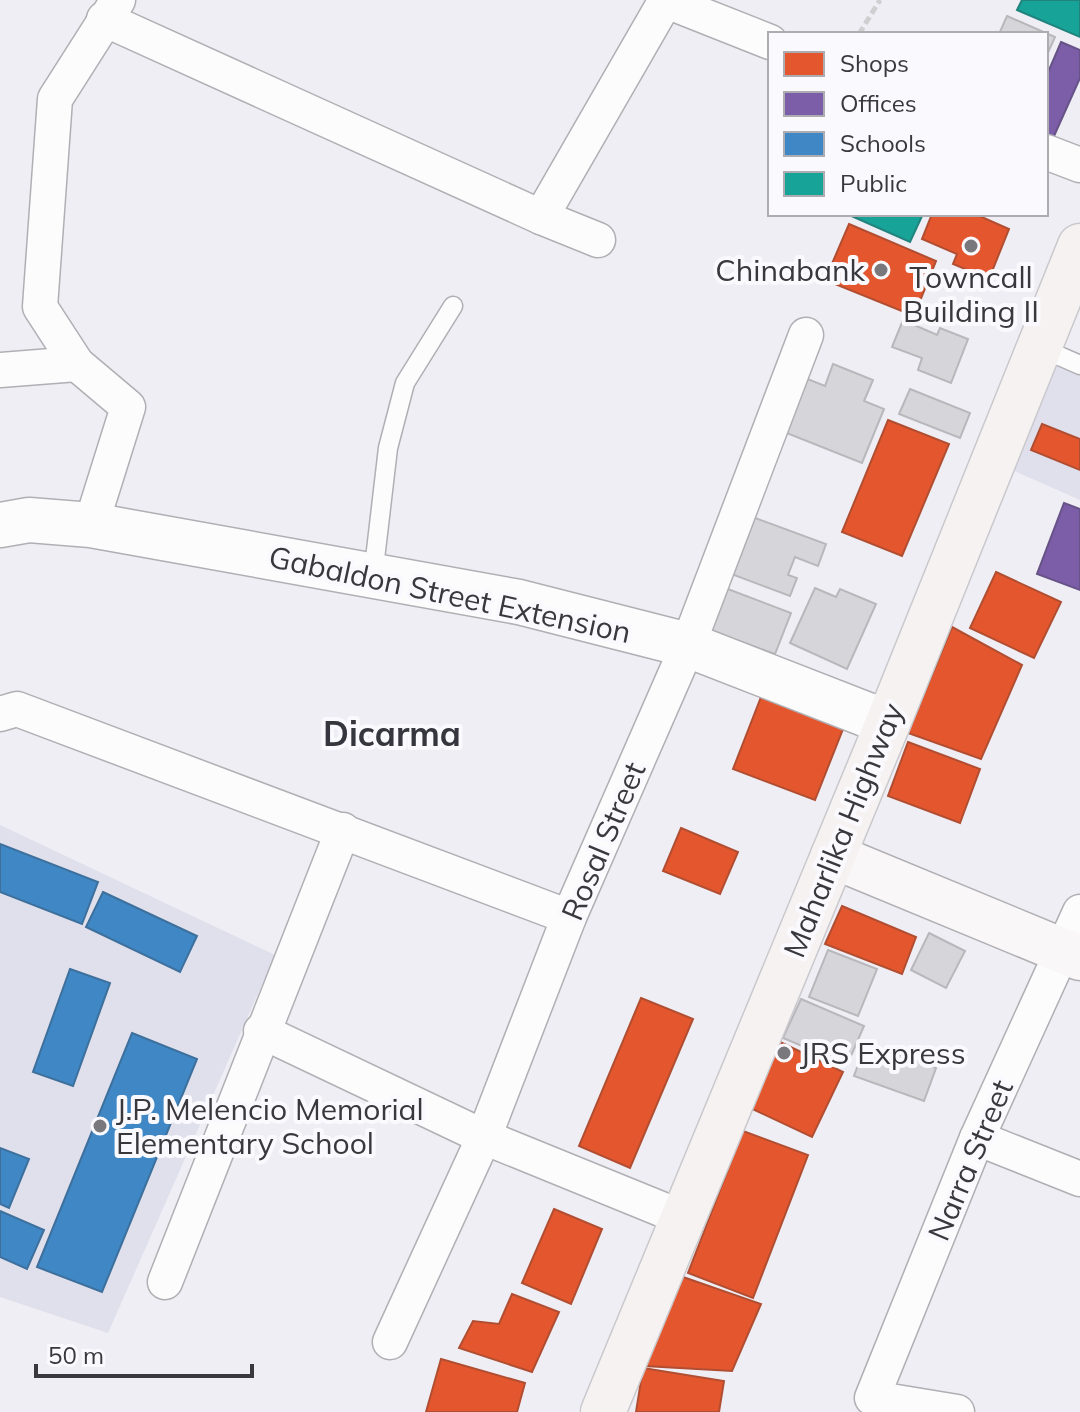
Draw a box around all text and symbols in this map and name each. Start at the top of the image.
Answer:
legend [768,32,1048,216]
text: Shops [840,48,909,78]
text: Offices [840,88,917,118]
text: Schools [840,128,926,158]
text: Public [840,168,907,198]
marker: Towncall Building II [962,237,980,255]
place label: Chinabank [715,251,866,289]
place label: Towncall Building II [903,258,1039,330]
marker: Chinabank [872,261,890,279]
street label: Gabaldon Street Extension [266,537,634,651]
street label: Maharlika Highway [775,697,911,963]
district label: Dicarma [323,712,461,755]
street label: Rosal Street [553,756,653,926]
place label: JRS Express [800,1034,966,1072]
marker: JRS Express [775,1044,793,1062]
street label: Narra Street [919,1074,1021,1246]
place label: J.P. Melencio Memorial Elementary School [116,1090,424,1162]
marker: J.P. Melencio Memorial Elementary School [91,1117,109,1135]
scale bar [36,1328,252,1378]
text: 50 m [48,1340,104,1370]

